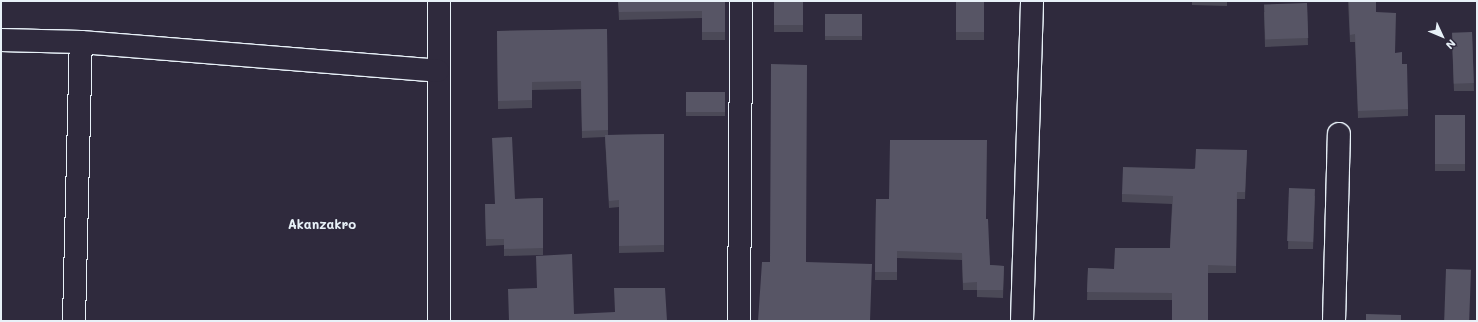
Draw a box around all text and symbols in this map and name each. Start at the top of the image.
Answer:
north arrow [1422,16,1462,56]
text: N [1443,36,1459,53]
district label: Akanzakro [288,216,356,232]

